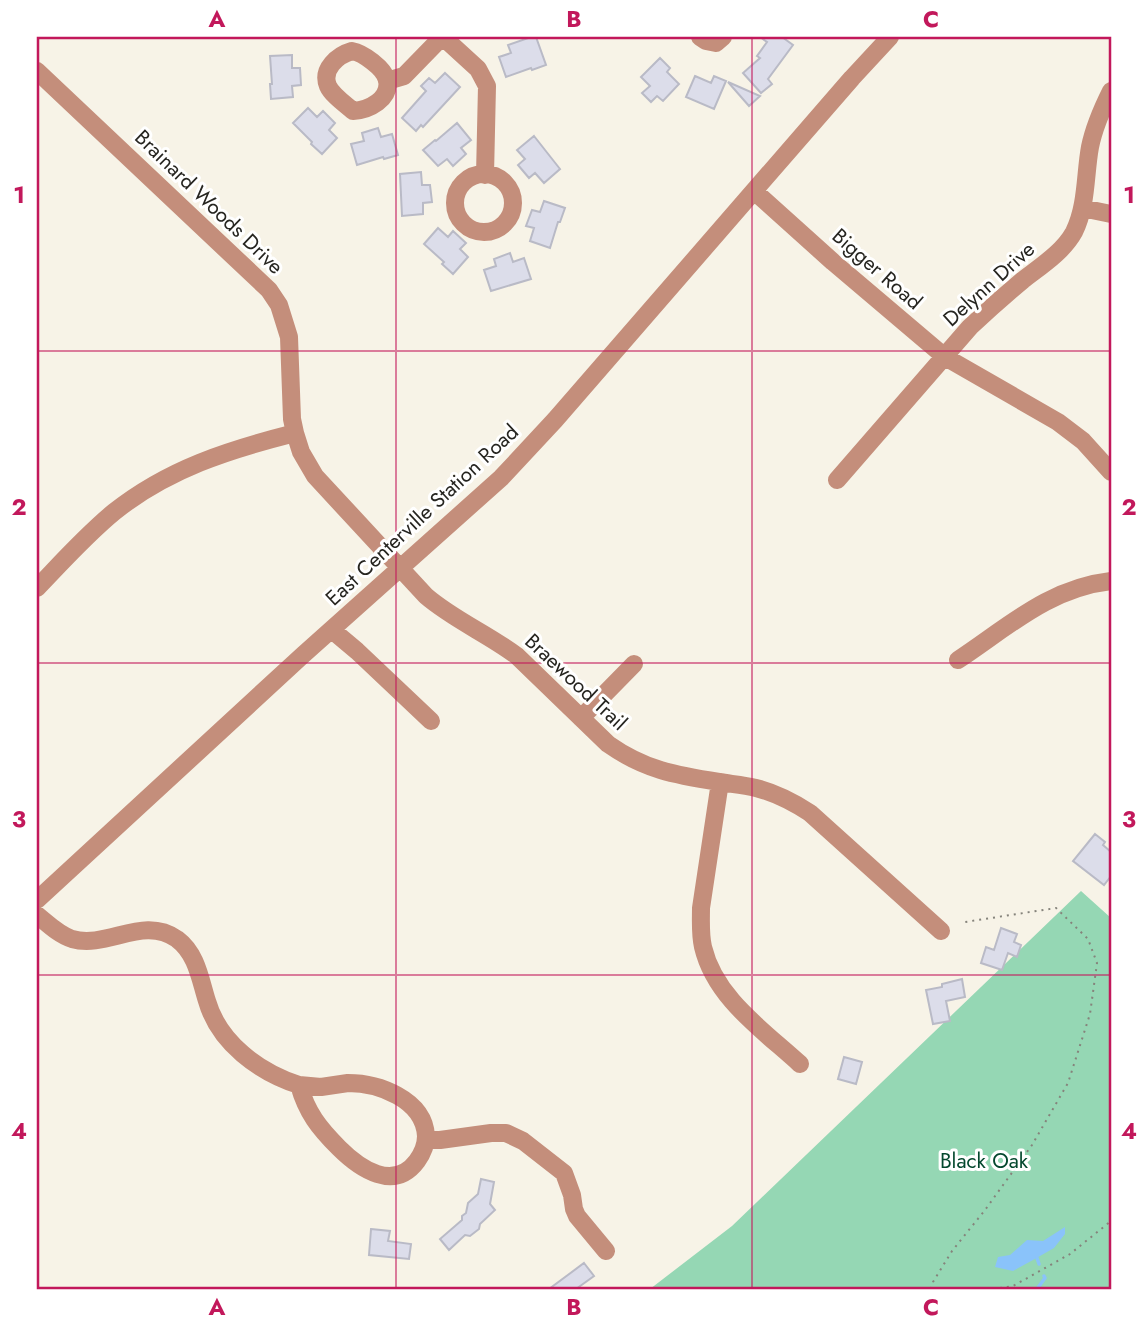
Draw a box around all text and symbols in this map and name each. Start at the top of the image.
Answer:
text: A [208,2,226,36]
text: B [566,2,582,36]
text: C [923,2,939,36]
street label: Brainard Woods Drive [128,123,290,281]
text: 1 [13,178,25,212]
text: 1 [1123,178,1135,212]
street label: Bigger Road [825,221,929,317]
street label: Delynn Drive [937,235,1042,333]
street label: East Centerville Station Road [319,417,525,613]
text: 2 [11,490,27,524]
text: 2 [1121,490,1137,524]
street label: Braewood Trail [518,627,634,737]
text: 3 [12,802,26,836]
text: 3 [1122,802,1136,836]
text: 4 [11,1114,27,1148]
text: 4 [1121,1114,1137,1148]
park label: Black Oak [940,1146,1029,1176]
text: A [208,1290,226,1324]
text: B [566,1290,582,1324]
text: C [923,1290,939,1324]

